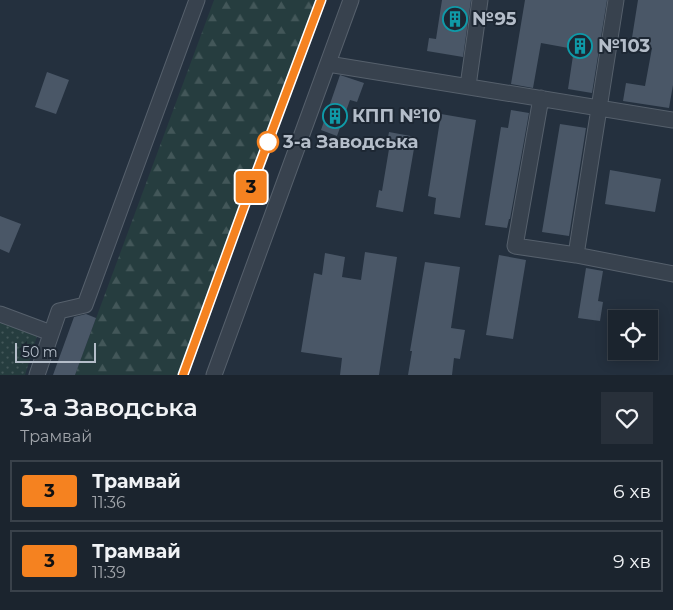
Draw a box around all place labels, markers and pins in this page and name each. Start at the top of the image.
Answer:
building icon: №95 [442,6,468,32]
place label: №95 [472,8,517,30]
building icon: №103 [567,33,593,59]
place label: №103 [598,35,650,57]
building icon: КПП №10 [322,103,348,129]
place label: КПП №10 [352,105,441,127]
marker: 3-а Заводська [257,131,279,153]
place label: 3-а Заводська [282,131,418,153]

